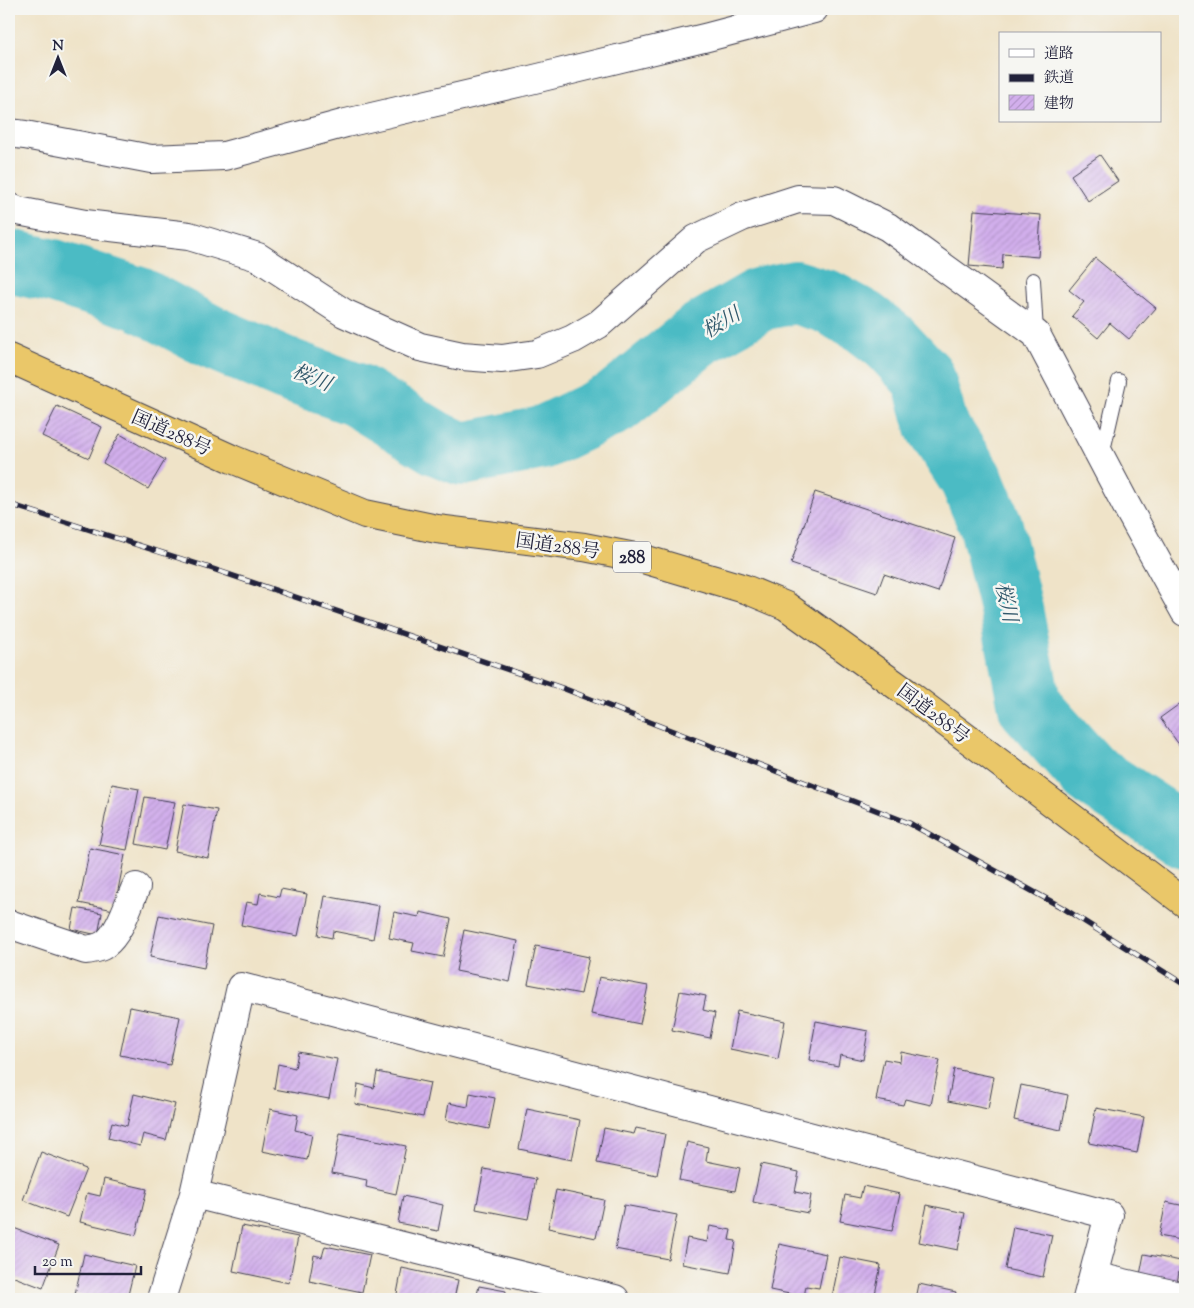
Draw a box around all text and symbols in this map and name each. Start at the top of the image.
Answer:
north arrow [32,32,82,82]
legend [999,32,1162,122]
text: N [52,37,64,57]
text: 道路 [1044,44,1074,65]
text: 鉄道 [1044,68,1074,89]
text: 建物 [1044,94,1074,115]
water label: 桜川 [698,300,749,347]
water label: 桜川 [287,358,337,401]
street label: 国道288号 [127,405,215,464]
street label: 国道288号 [514,528,602,567]
road number: 288 [613,542,651,572]
water label: 桜川 [986,580,1023,627]
street label: 国道288号 [890,679,975,751]
scale bar [35,1243,141,1275]
text: 20 m [42,1252,73,1273]

